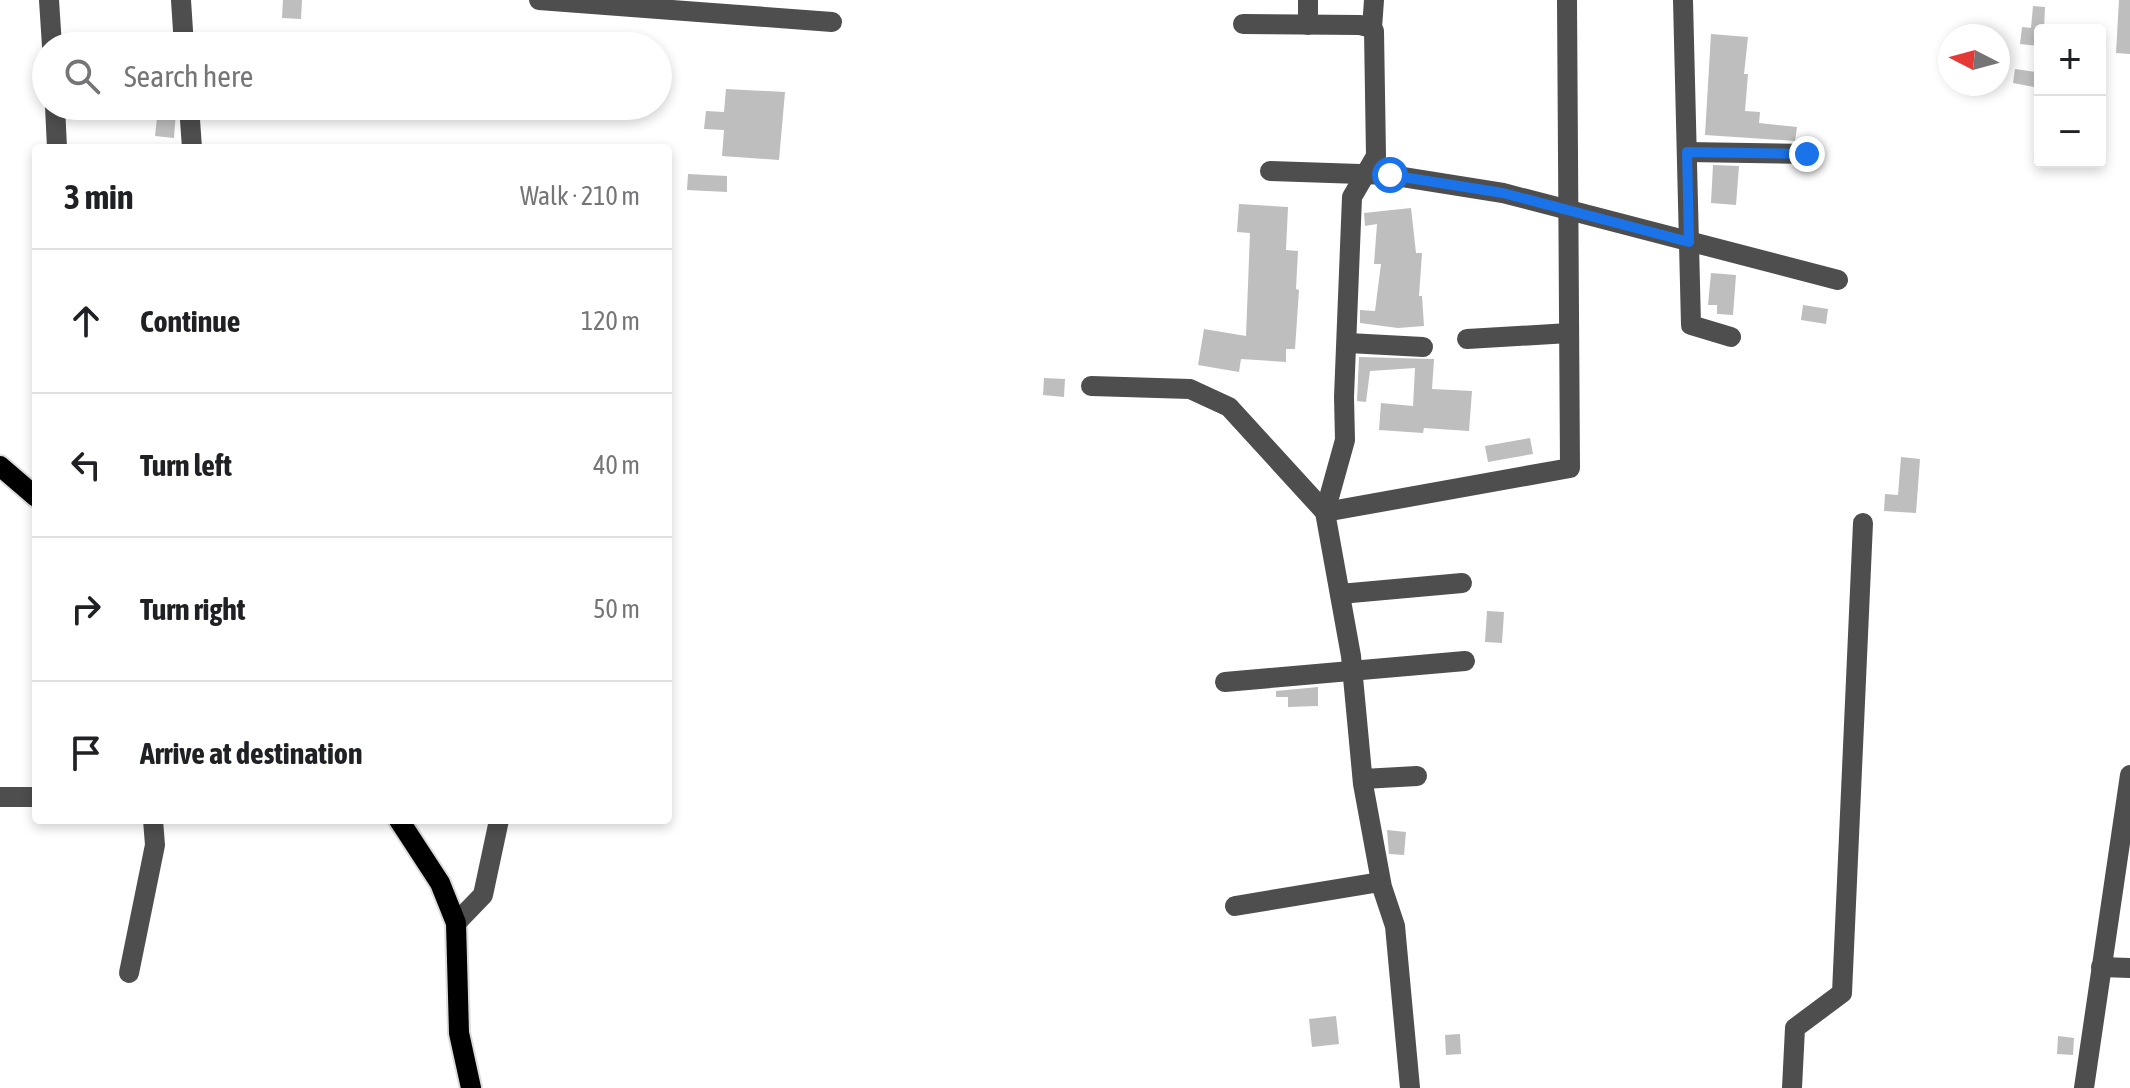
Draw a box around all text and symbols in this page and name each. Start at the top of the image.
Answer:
north arrow [1938,24,2010,96]
map controls [2034,24,2106,168]
button: + [2034,24,2106,96]
search box [32,32,672,120]
icon: search [60,54,104,98]
text: Search here [124,59,253,93]
button: − [2034,96,2106,168]
route end [1789,136,1825,172]
route start [1372,157,1408,193]
text: 3 min [64,177,133,216]
text: Walk · 210 m [520,181,640,211]
icon: ahead [64,299,108,343]
text: Continue [140,304,240,338]
text: 120 m [581,306,640,336]
icon: left [64,443,108,487]
text: Turn left [140,448,232,482]
text: 40 m [593,450,640,480]
icon: right [64,587,108,631]
text: Turn right [140,592,246,626]
text: 50 m [593,594,640,624]
icon: arrive [64,731,108,775]
text: Arrive at destination [140,736,362,770]

